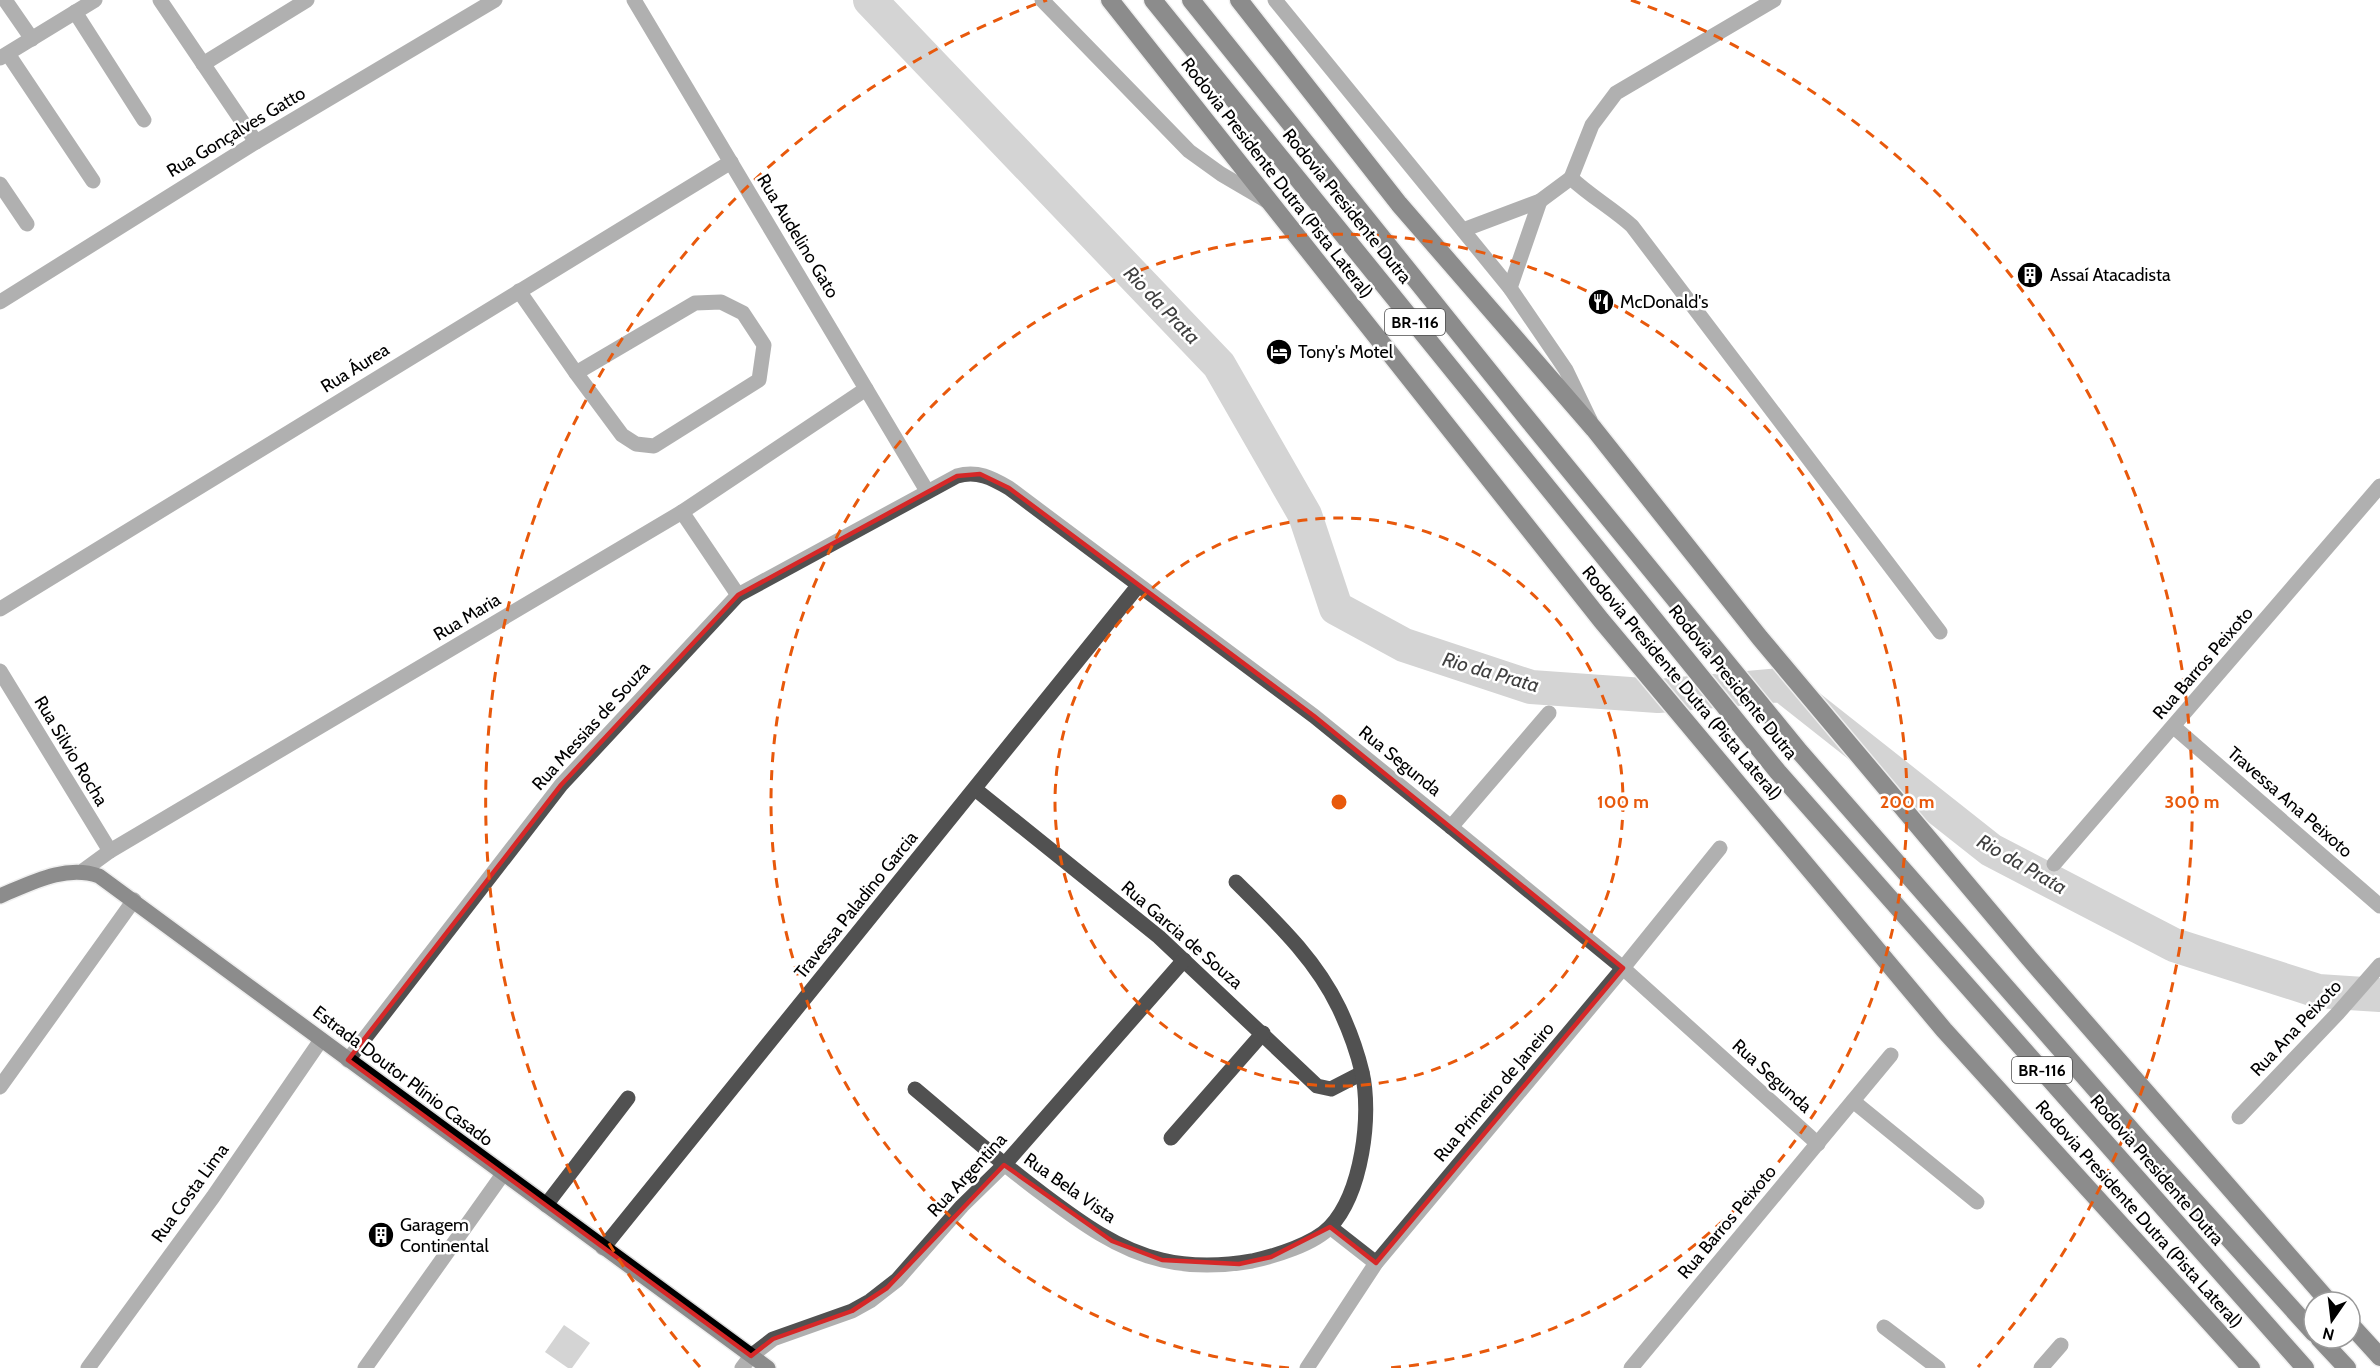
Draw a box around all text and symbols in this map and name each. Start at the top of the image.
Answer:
street label: Rodovia Presidente Dutra (Pista Lateral) [1176,54,1378,302]
street label: Rua Gonçalves Gatto [163,82,309,182]
street label: Rodovia Presidente Dutra [1278,124,1416,288]
street label: Rua Audelino Gato [752,170,844,302]
building icon: Assaí Atacadista [2015,260,2045,290]
water label: Rio da Prata [1119,261,1205,349]
place label: Assaí Atacadista [2050,264,2171,286]
restaurant icon: McDonald's [1586,287,1616,317]
place label: McDonald's [1620,291,1708,313]
road number: BR-116 [1385,309,1445,335]
hotel icon: Tony's Motel [1264,337,1294,367]
street label: Rua Áurea [317,338,394,398]
place label: Tony's Motel [1298,341,1394,363]
street label: Rodovia Presidente Dutra (Pista Lateral) [1577,561,1787,805]
street label: Rua Maria [430,588,505,646]
street label: Rodovia Presidente Dutra [1664,600,1802,764]
street label: Rua Barros Peixoto [2148,602,2258,724]
water label: Rio da Prata [1440,647,1542,697]
street label: Rua Messias de Souza [527,657,655,795]
street label: Rua Silvio Rocha [29,692,113,810]
street label: Rua Segunda [1354,721,1446,801]
street label: Travessa Ana Peixoto [2223,742,2357,862]
text: 100 m [1597,791,1649,813]
text: 200 m [1880,791,1934,813]
text: 300 m [2165,791,2219,813]
centre of rings [1329,792,1349,812]
street label: Travessa Paladino Garcia [790,826,923,983]
water label: Rio da Prata [1973,829,2071,899]
street label: Rua Garcia de Souza [1117,876,1248,994]
street label: Rua Ana Peixoto [2246,975,2346,1081]
street label: Estrada Doutor Plínio Casado [309,1001,498,1151]
street label: Rua Primeiro de Janeiro [1429,1018,1559,1166]
street label: Rua Segunda [1728,1035,1817,1118]
road number: BR-116 [2012,1057,2072,1083]
street label: Rodovia Presidente Dutra [2086,1090,2229,1250]
street label: Rodovia Presidente Dutra (Pista Lateral) [2031,1096,2247,1332]
street label: Rua Argentina [923,1128,1011,1221]
street label: Rua Costa Lima [147,1139,233,1247]
street label: Rua Bela Vista [1020,1148,1121,1228]
street label: Rua Barros Peixoto [1673,1161,1781,1283]
place label: Garagem Continental [400,1214,489,1257]
building icon: Garagem Continental [366,1220,396,1250]
north arrow [2302,1290,2362,1350]
text: N [2321,1323,2336,1345]

